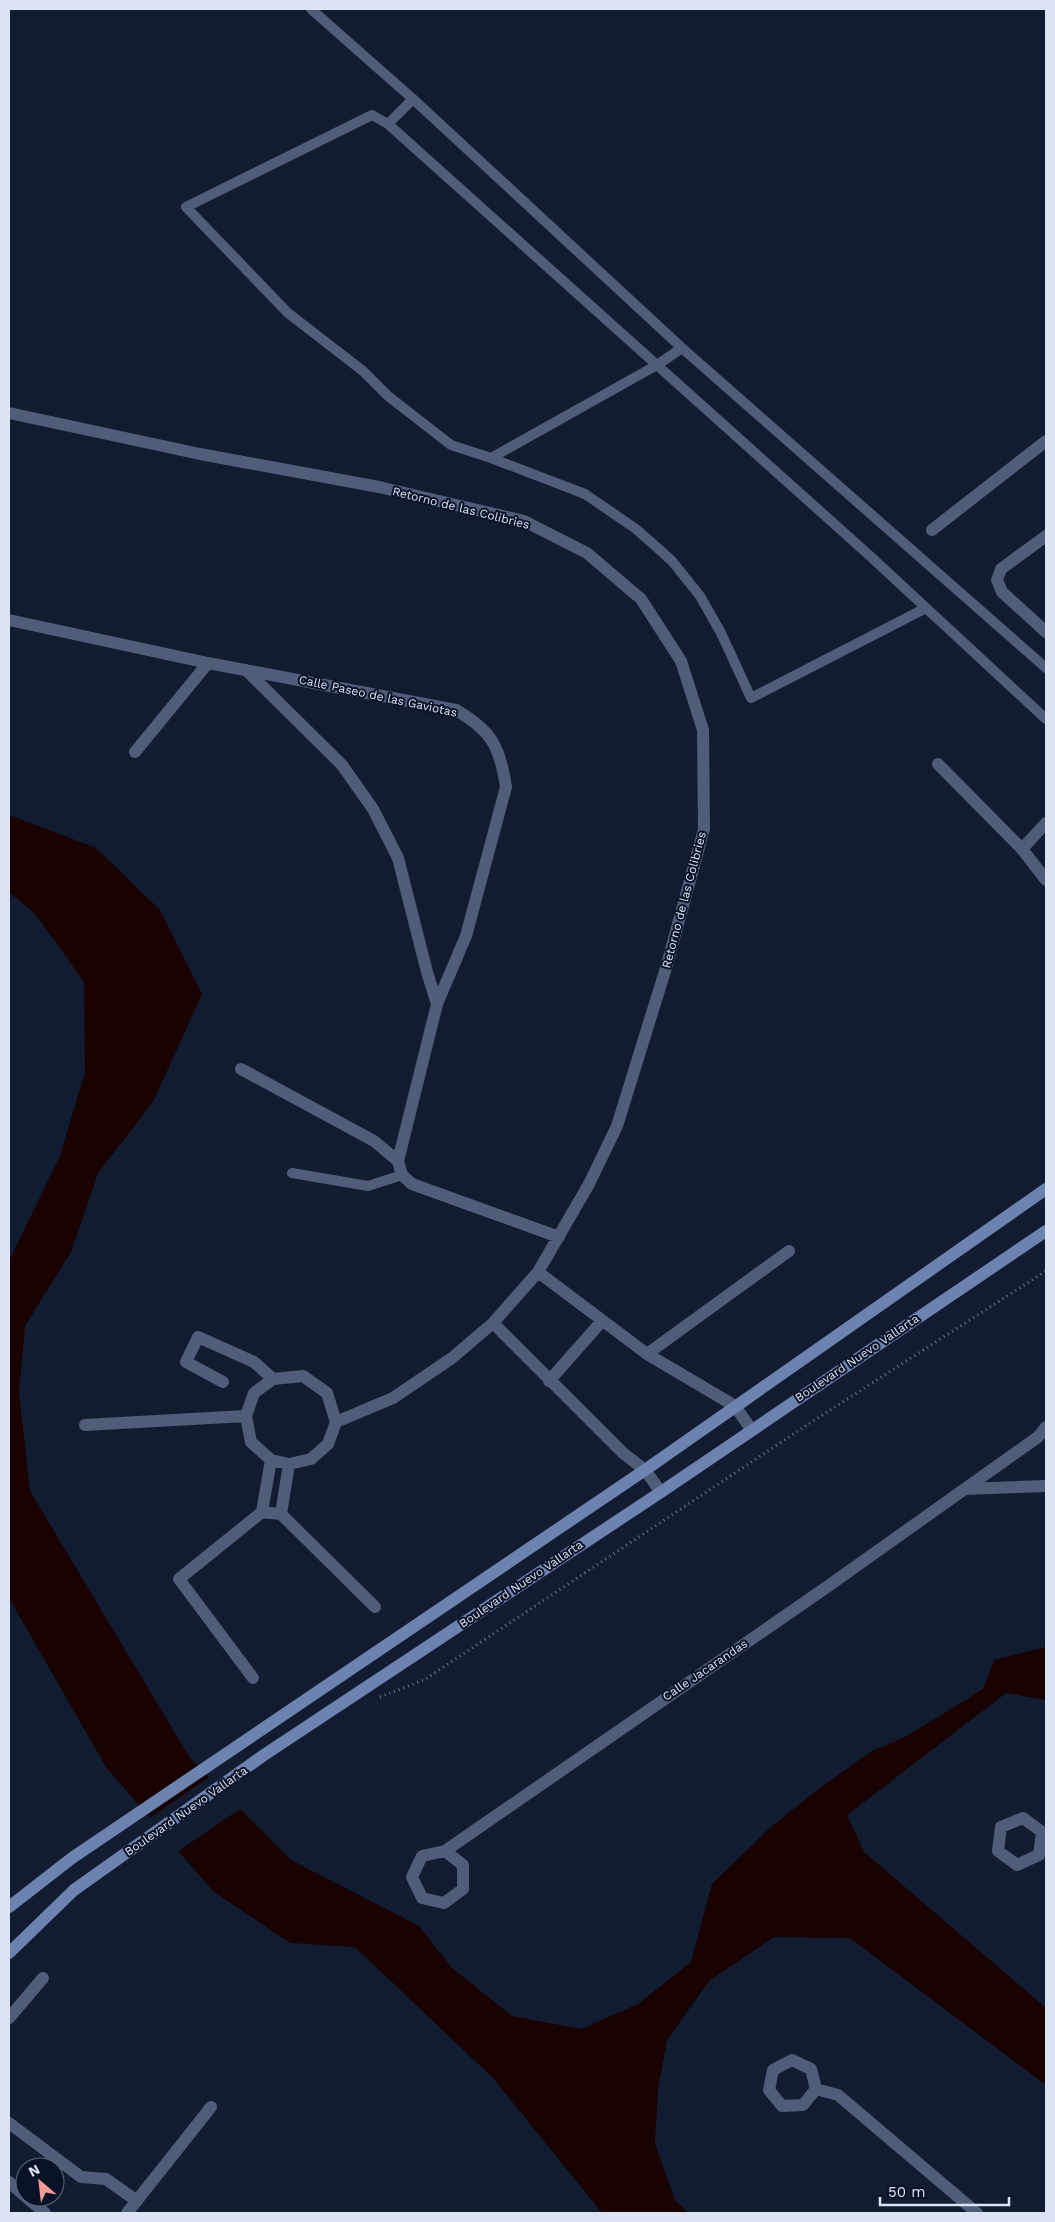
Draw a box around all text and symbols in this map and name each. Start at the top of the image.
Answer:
street label: Retorno de las Colibries [391,484,531,532]
street label: Calle Paseo de las Gaviotas [298,672,458,720]
street label: Retorno de las Colibries [659,830,709,970]
street label: Boulevard Nuevo Vallarta [792,1311,922,1405]
street label: Boulevard Nuevo Vallarta [456,1537,586,1631]
street label: Calle Jacarandas [660,1636,750,1704]
street label: Boulevard Nuevo Vallarta [122,1763,250,1859]
north arrow [15,2157,65,2207]
text: N [26,2161,42,2180]
scale bar [880,2174,1009,2206]
text: 50 m [888,2183,925,2201]

